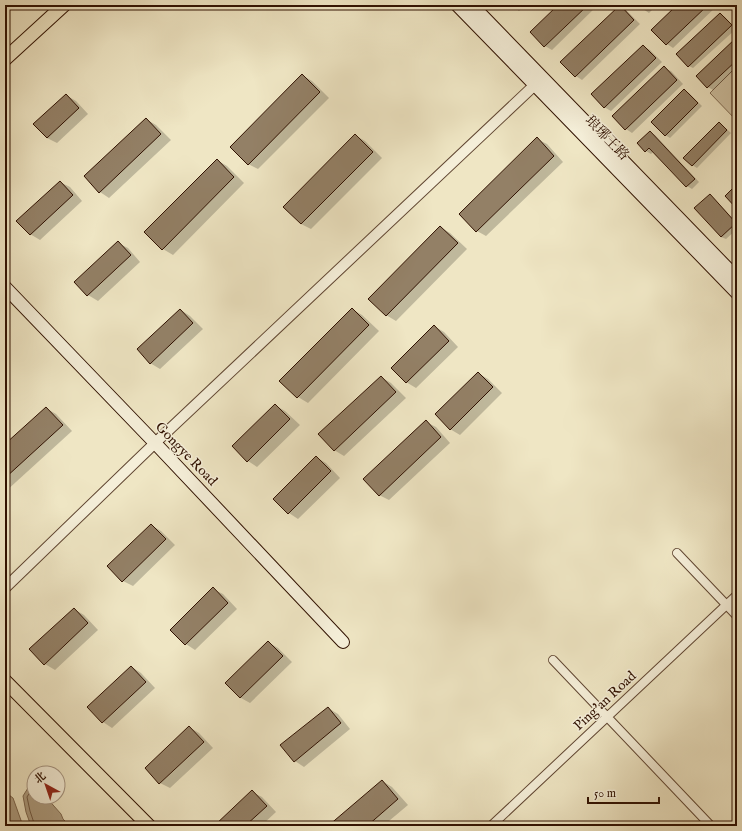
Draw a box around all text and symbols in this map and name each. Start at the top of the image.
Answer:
street label: 琅琊王路 [581,112,633,164]
street label: Gongye Road [151,418,221,490]
street label: Ping'an Road [570,667,640,735]
north arrow [26,765,66,805]
text: 北 [32,769,49,787]
scale bar [588,779,659,805]
text: 50 m [594,786,616,801]

